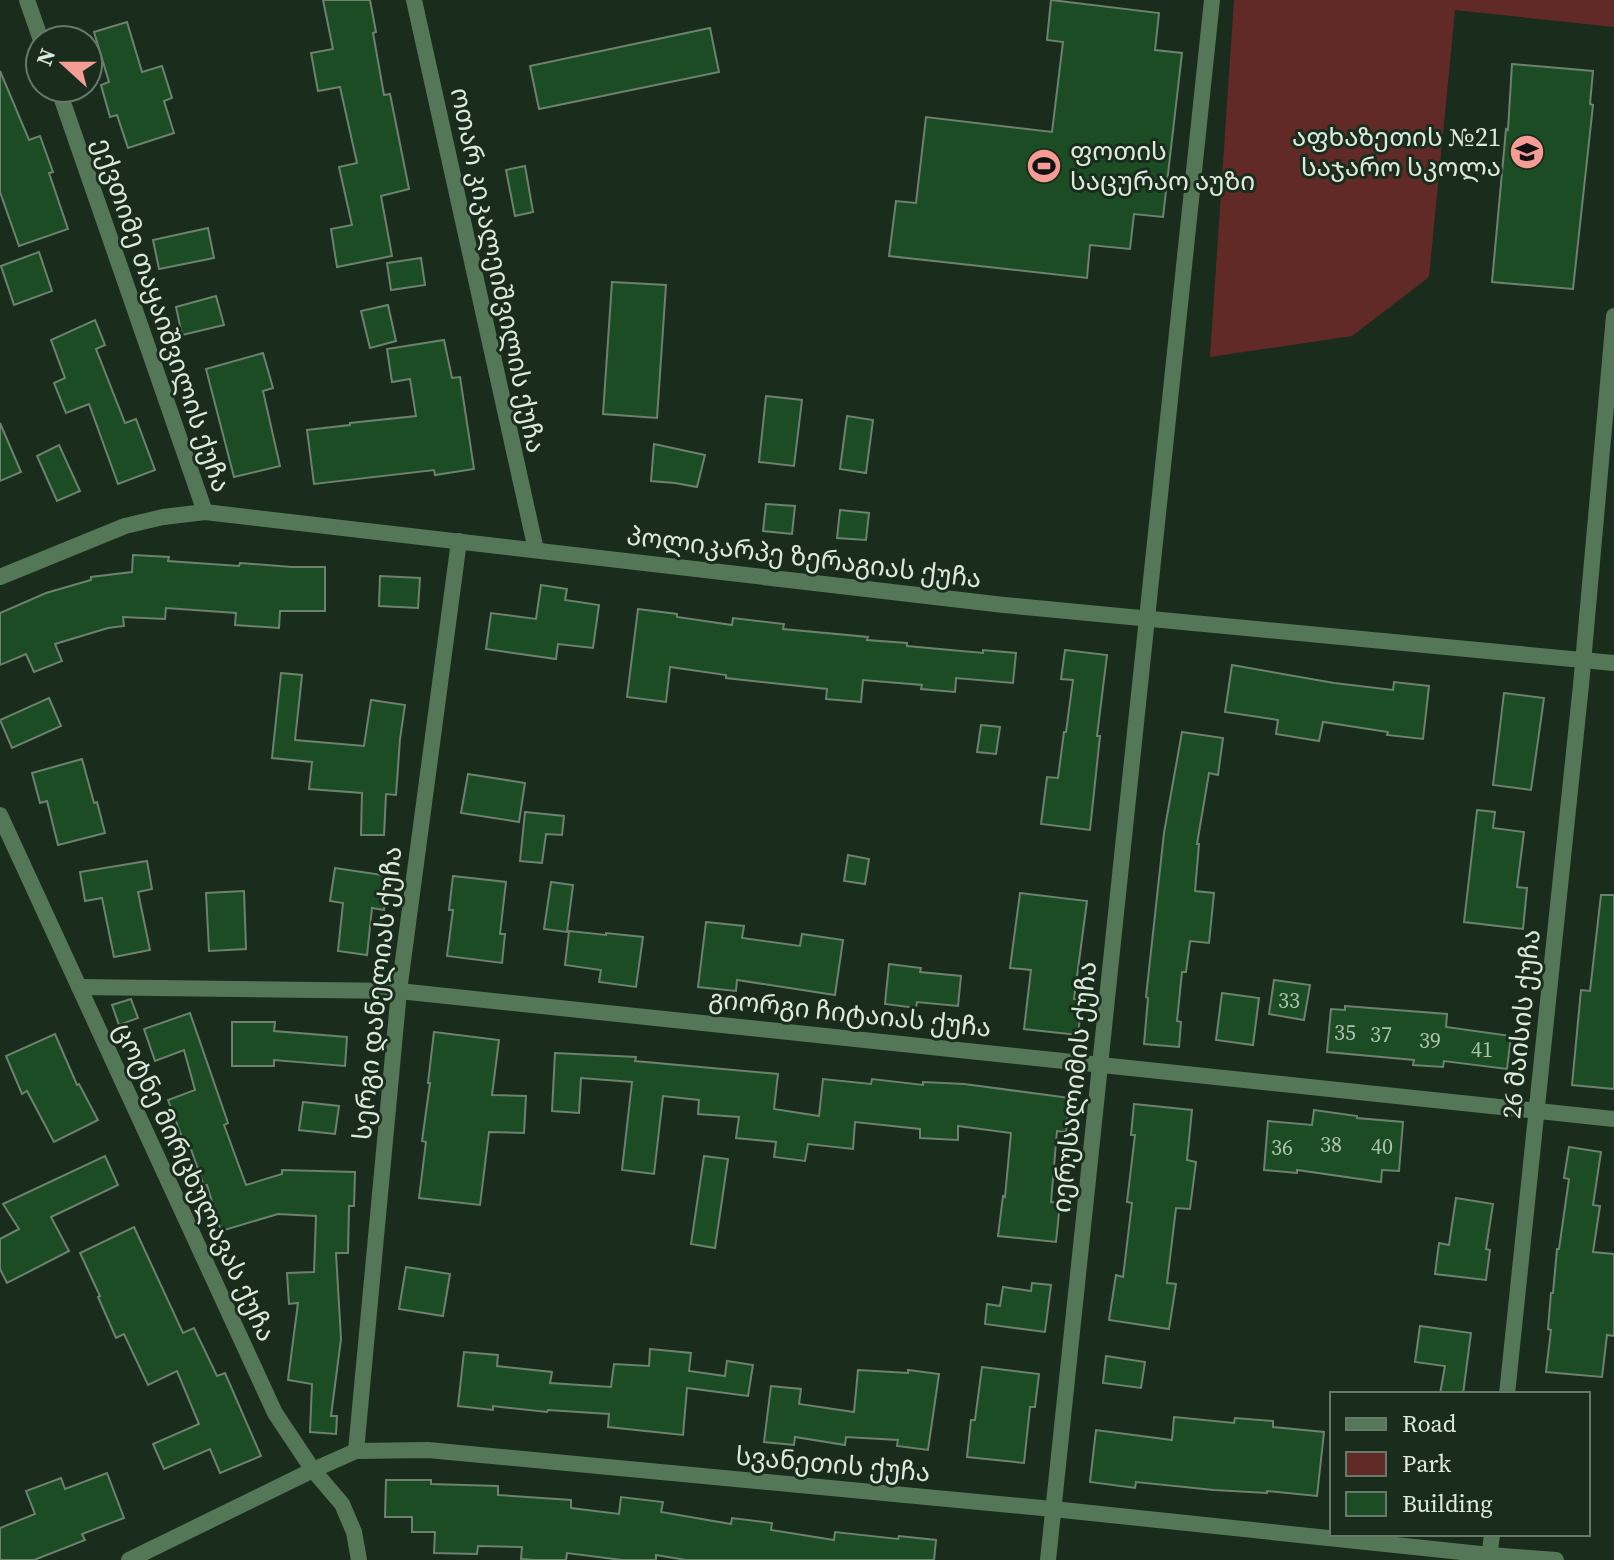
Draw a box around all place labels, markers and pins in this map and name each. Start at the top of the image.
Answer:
place label: აფხაზეთის №21 საჯარო სკოლა [1292,119,1501,185]
place label: ფოთის საცურაო აუზი [1070,133,1255,199]
school or university icon: აფხაზეთის №21 საჯარო სკოლა [1508,133,1546,171]
sports icon: ფოთის საცურაო აუზი [1025,147,1063,185]

